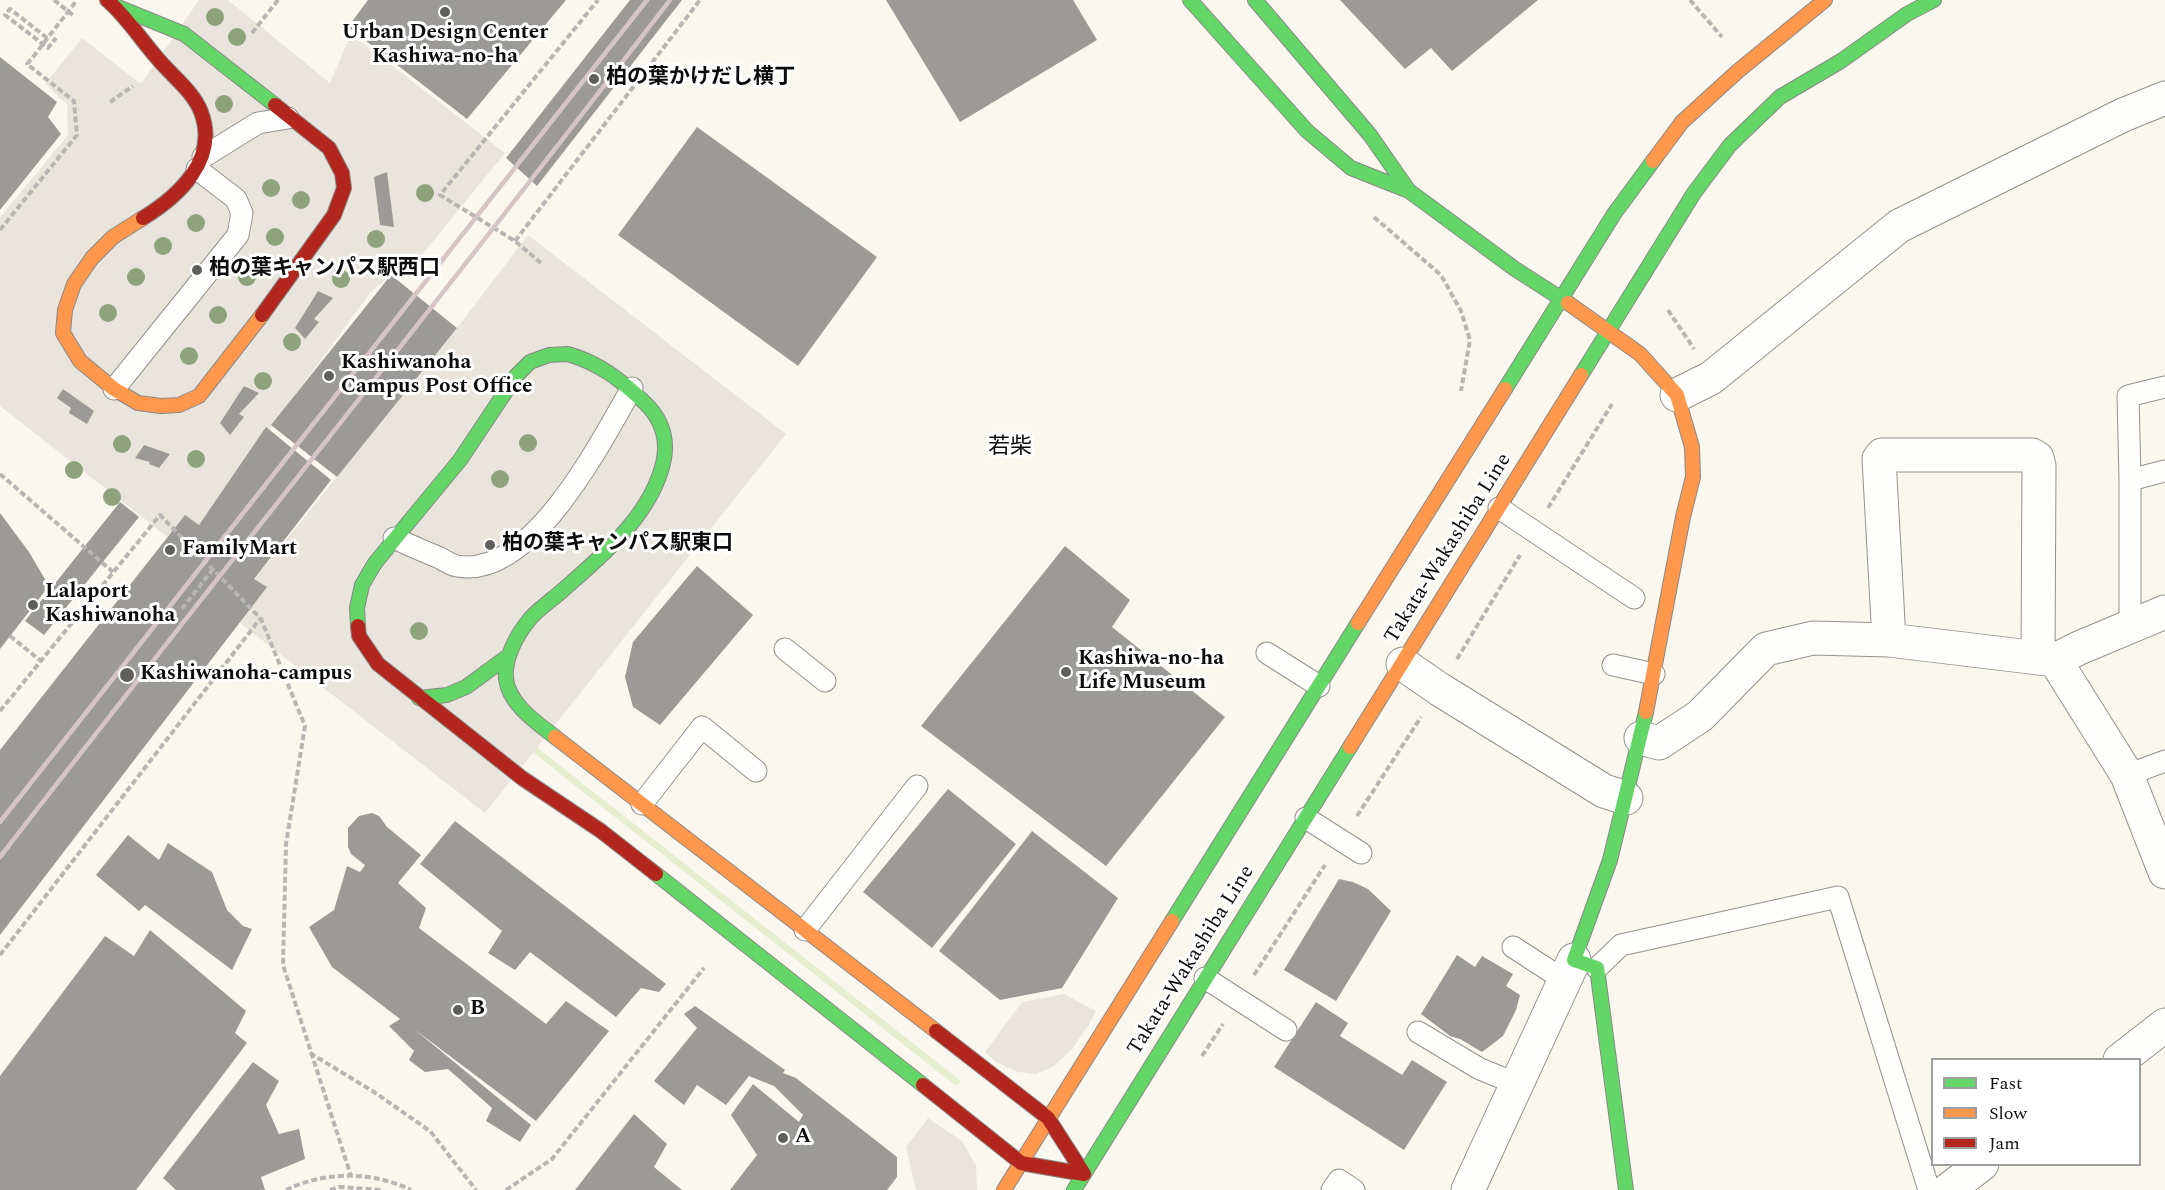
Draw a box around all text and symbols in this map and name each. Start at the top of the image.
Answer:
marker: Urban Design Center Kashiwa-no-ha [438,5,452,19]
place label: Urban Design Center Kashiwa-no-ha [342,21,548,71]
place label: 柏の葉かけだし横丁 [606,66,795,92]
marker: 柏の葉かけだし横丁 [587,72,601,86]
place label: 柏の葉キャンパス駅西口 [209,257,440,283]
marker: 柏の葉キャンパス駅西口 [190,263,204,277]
place label: Kashiwanoha Campus Post Office [341,351,533,401]
marker: Kashiwanoha Campus Post Office [322,369,336,383]
district label: 若柴 [988,436,1032,462]
street label: Takata-Wakashiba Line [1380,449,1518,649]
place label: 柏の葉キャンパス駅東口 [502,532,733,558]
place label: FamilyMart [182,537,297,563]
marker: 柏の葉キャンパス駅東口 [483,538,497,552]
marker: FamilyMart [163,543,177,557]
place label: Lalaport Kashiwanoha [45,580,175,630]
marker: Lalaport Kashiwanoha [26,598,40,612]
place label: Kashiwa-no-ha Life Museum [1078,647,1224,697]
place label: Kashiwanoha-campus [140,662,352,688]
marker: Kashiwa-no-ha Life Museum [1059,665,1073,679]
marker: Kashiwanoha-campus [118,666,136,684]
street label: Takata-Wakashiba Line [1123,861,1261,1061]
place label: B [470,997,485,1023]
marker: B [451,1003,465,1017]
legend [1931,1058,2141,1166]
text: Fast [1989,1070,2022,1097]
text: Slow [1989,1100,2027,1127]
place label: A [795,1125,811,1151]
text: Jam [1989,1130,2020,1157]
marker: A [776,1131,790,1145]

